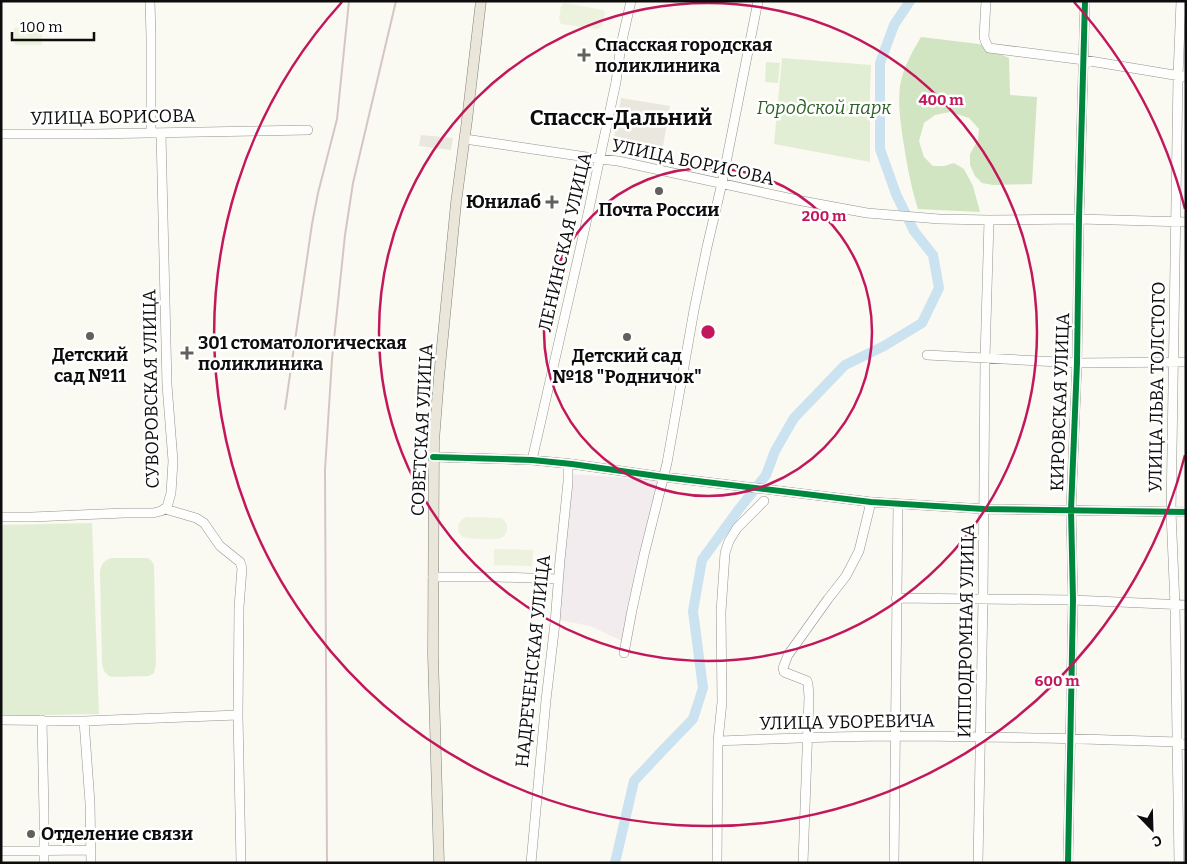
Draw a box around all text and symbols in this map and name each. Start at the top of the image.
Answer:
scale bar [12,10,95,42]
text: 100 m [20,18,63,36]
place label: Спасская городская поликлиника [595,34,772,77]
marker: Спасская городская поликлиника [577,48,591,62]
text: 400 m [918,91,964,109]
park label: Городской парк [757,97,892,119]
district label: Спасск-Дальний [530,104,712,131]
street label: УЛИЦА БОРИСОВА [30,105,196,129]
street label: УЛИЦА БОРИСОВА [610,134,776,190]
street label: ЛЕНИНСКАЯ УЛИЦА [534,150,596,334]
marker: Почта России [653,185,665,197]
place label: Юнилаб [466,191,541,213]
marker: Юнилаб [545,195,559,209]
place label: Почта России [599,199,719,221]
text: 200 m [802,207,847,225]
street label: УЛИЦА ЛЬВА ТОЛСТОГО [1144,281,1170,493]
street label: СУВОРОВСКАЯ УЛИЦА [138,289,164,489]
street label: КИРОВСКАЯ УЛИЦА [1046,312,1074,492]
centre of rings [699,323,717,341]
marker: Детский сад №11 [84,330,96,342]
marker: Детский сад №18 "Родничок" [621,331,633,343]
place label: 301 стоматологическая поликлиника [198,332,407,375]
street label: СОВЕТСКАЯ УЛИЦА [406,343,438,517]
place label: Детский сад №11 [52,344,128,387]
place label: Детский сад №18 "Родничок" [552,345,702,388]
marker: 301 стоматологическая поликлиника [180,346,194,360]
street label: ИППОДРОМНАЯ УЛИЦА [953,524,979,738]
street label: НАДРЕЧЕНСКАЯ УЛИЦА [511,553,555,768]
text: 600 m [1035,672,1080,690]
street label: УЛИЦА УБОРЕВИЧА [759,709,935,735]
north arrow [1127,804,1177,854]
place label: Отделение связи [41,823,193,845]
marker: Отделение связи [25,828,37,840]
text: С [1149,831,1164,850]

